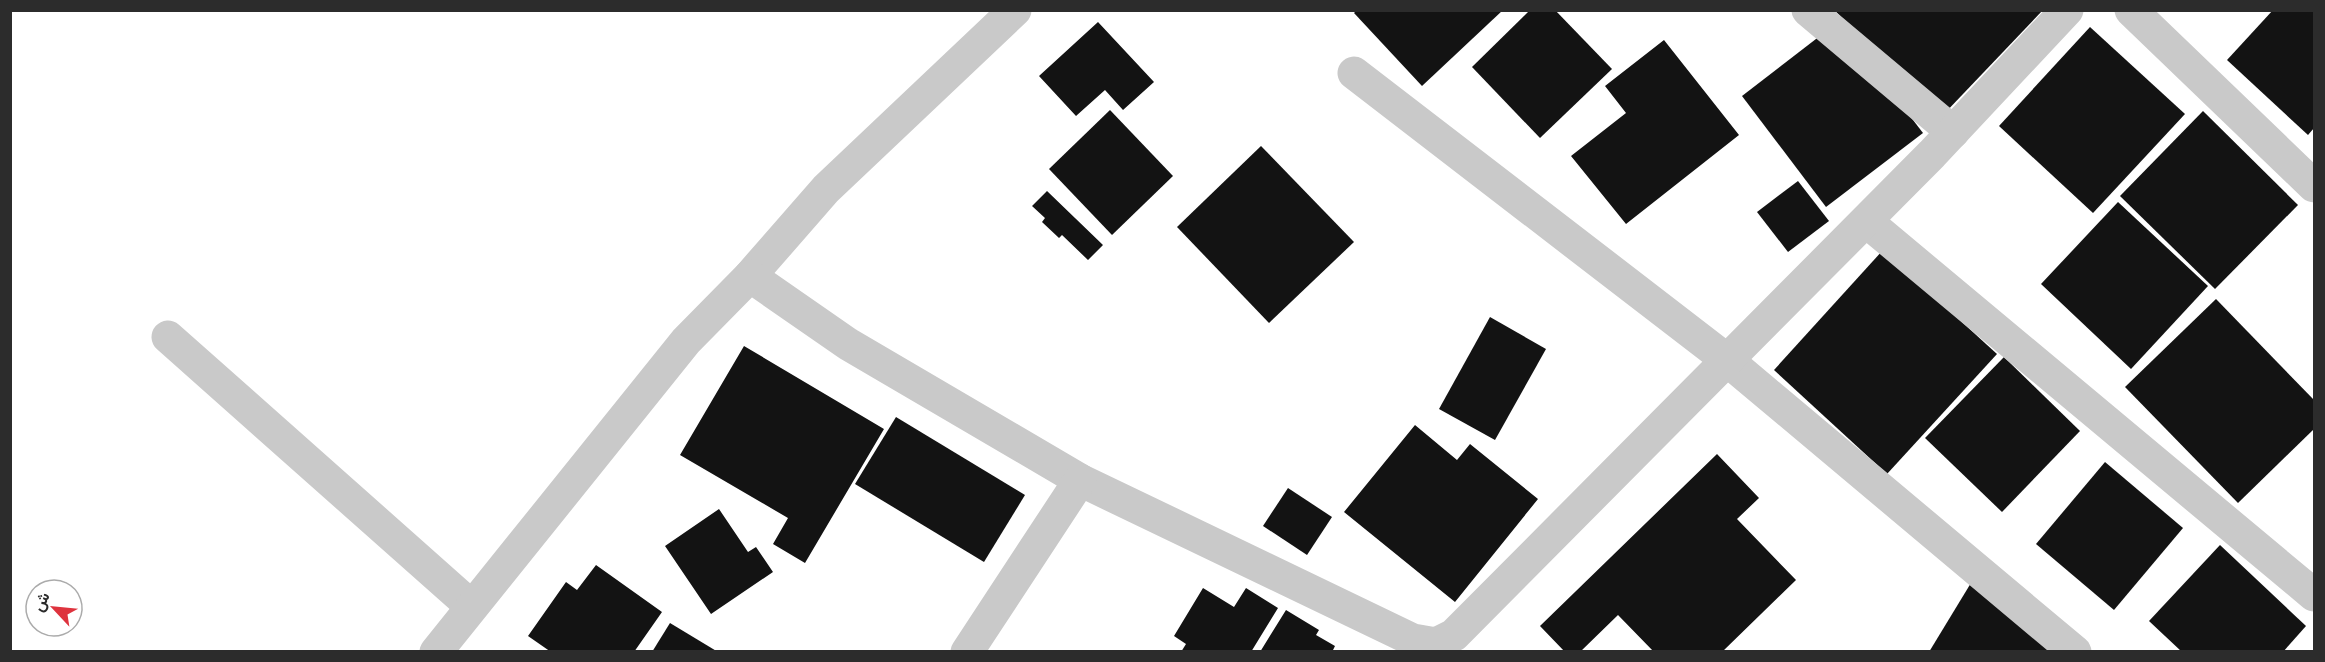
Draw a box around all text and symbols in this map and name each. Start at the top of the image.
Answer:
north arrow [24,578,84,638]
text: ش [27,588,54,614]

